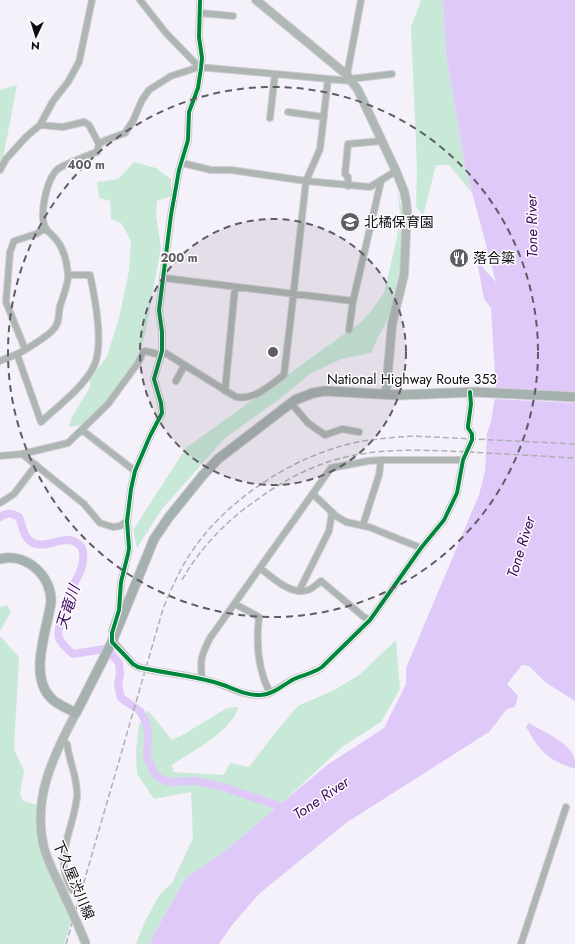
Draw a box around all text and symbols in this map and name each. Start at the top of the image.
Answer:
north arrow [16,16,56,56]
text: N [30,38,40,54]
text: 400 m [67,156,105,174]
water label: Tone River [520,193,544,258]
school or university icon: 北橘保育園 [339,211,361,233]
place label: 北橘保育園 [364,212,434,232]
restaurant icon: 落合簗 [448,247,470,269]
place label: 落合簗 [473,248,515,268]
text: 200 m [160,249,198,267]
centre of rings [266,345,280,359]
street label: National Highway Route 353 [327,369,497,389]
water label: Tone River [501,512,541,581]
water label: 天竜川 [51,580,86,632]
water label: Tone River [289,771,354,825]
street label: 下久屋渋川線 [48,837,100,923]

